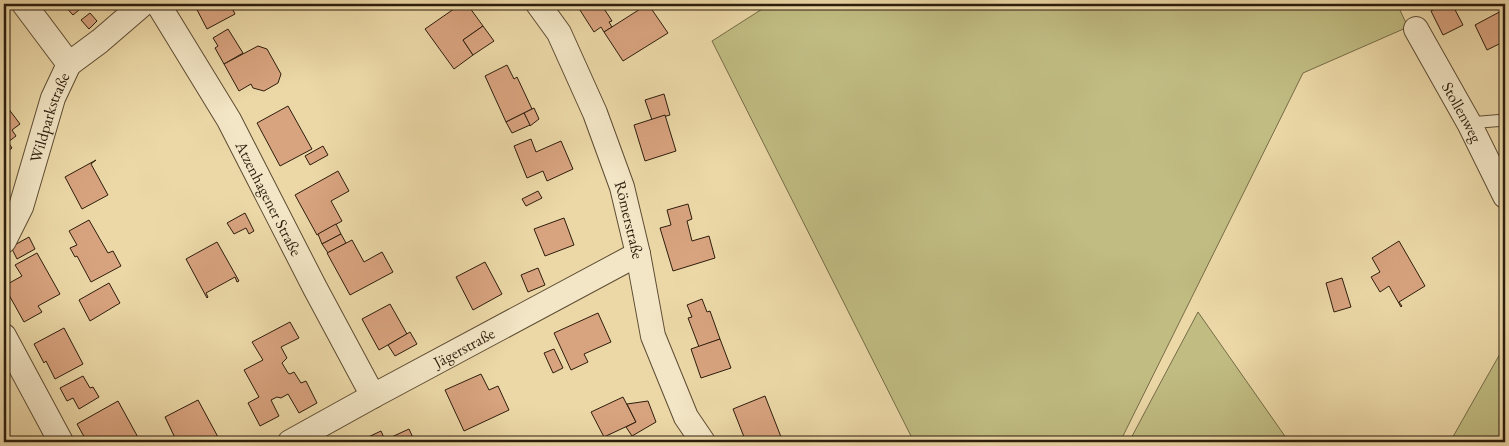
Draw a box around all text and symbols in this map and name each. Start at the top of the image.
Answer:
street label: Wildparkstraße [24,69,74,165]
street label: Stollenweg [1437,78,1488,147]
street label: Atzenhagener Straße [230,136,307,259]
street label: Römerstraße [610,178,649,260]
street label: Jägerstraße [428,322,498,373]

